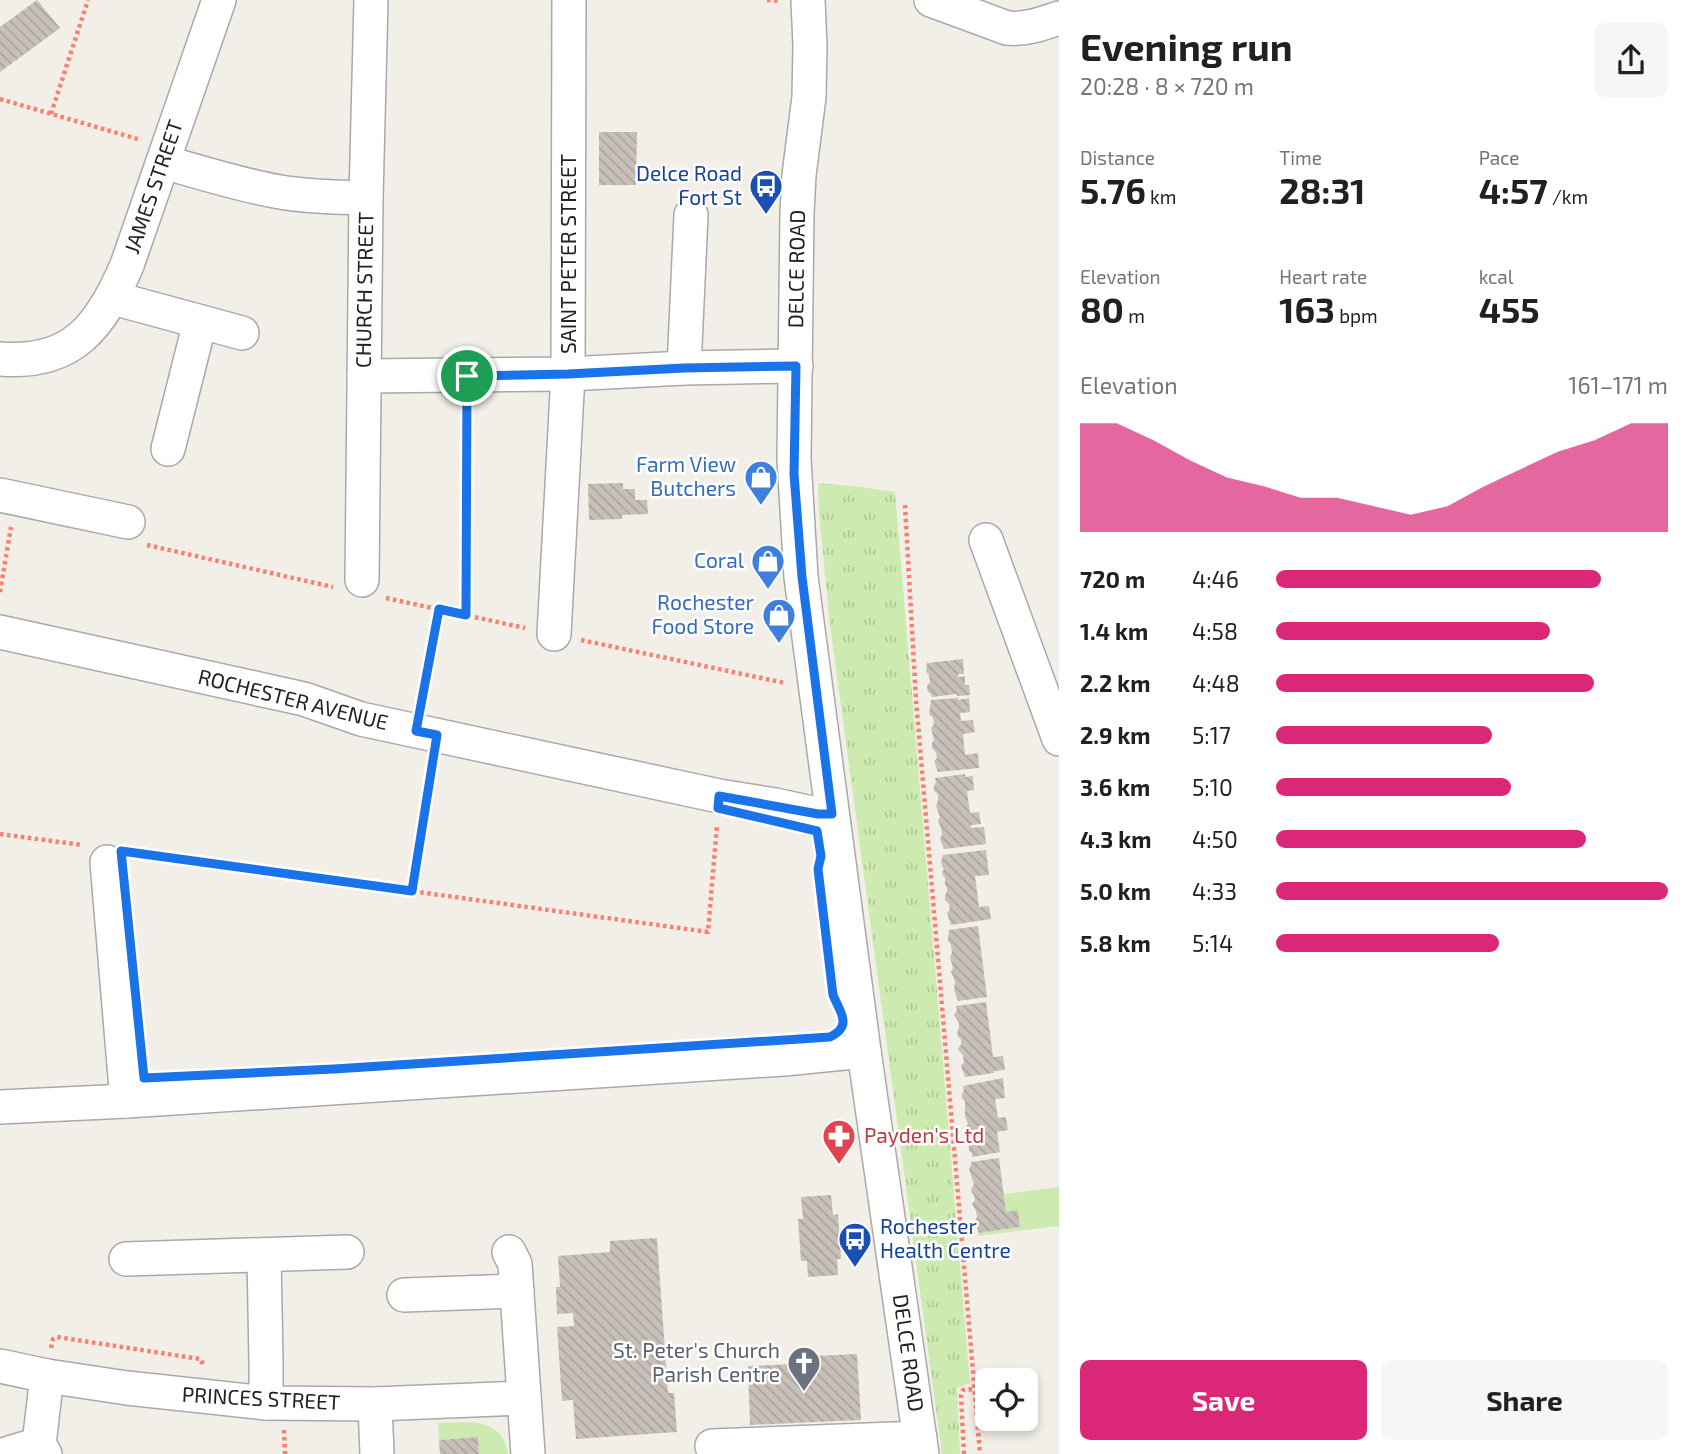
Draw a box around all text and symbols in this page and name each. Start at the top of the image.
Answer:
text: Evening run [1080,23,1293,69]
button: share [1594,23,1668,97]
text: 20:28 · 8 × 720 m [1080,72,1254,100]
street label: JAMES STREET [118,116,187,257]
text: Distance [1080,146,1155,169]
text: Time [1279,146,1322,169]
text: Pace [1479,146,1520,169]
street label: SAINT PETER STREET [555,154,580,354]
place label: Delce Road Fort St [636,160,742,209]
bus stop icon: Delce Road Fort St [747,167,785,216]
text: 5.76 [1080,169,1146,211]
text: 28:31 [1279,169,1365,211]
text: 4:57 [1479,169,1548,211]
text: km [1146,185,1176,208]
text: /km [1548,185,1588,208]
street label: DELCE ROAD [782,210,809,328]
street label: CHURCH STREET [350,212,377,368]
text: Elevation [1080,265,1161,288]
text: Heart rate [1279,265,1367,288]
text: kcal [1479,265,1513,288]
text: 80 [1080,288,1124,330]
text: 163 [1279,288,1335,330]
text: 455 [1479,288,1540,330]
text: m [1124,304,1145,327]
text: bpm [1335,304,1378,327]
pin [437,346,497,406]
icon: arrive [448,357,486,395]
text: Elevation [1080,371,1178,399]
text: 161–171 m [1568,371,1668,399]
place label: Farm View Butchers [636,451,736,500]
shop icon: Farm View Butchers [742,458,780,507]
shop icon: Coral [749,542,787,591]
place label: Coral [694,547,745,572]
text: 720 m [1080,565,1145,593]
text: 4:46 [1192,565,1239,593]
place label: Rochester Food Store [651,589,755,638]
shop icon: Rochester Food Store [760,596,798,645]
text: 1.4 km [1080,617,1148,645]
text: 4:58 [1192,617,1238,645]
street label: ROCHESTER AVENUE [196,663,391,734]
text: 2.2 km [1080,669,1150,697]
text: 4:48 [1192,669,1240,697]
text: 2.9 km [1080,721,1151,749]
text: 5:17 [1192,721,1231,749]
text: 3.6 km [1080,773,1150,801]
text: 5:10 [1192,773,1233,801]
text: 4.3 km [1080,825,1151,853]
text: 4:50 [1192,825,1238,853]
text: 5.0 km [1080,877,1151,905]
text: 4:33 [1192,877,1237,905]
text: 5.8 km [1080,929,1151,957]
text: 5:14 [1192,929,1233,957]
pharmacy icon: Payden's Ltd [820,1117,858,1166]
place label: Payden's Ltd [864,1122,984,1147]
place label: Rochester Health Centre [880,1213,1011,1262]
bus stop icon: Rochester Health Centre [836,1220,874,1269]
street label: DELCE ROAD [889,1292,930,1413]
place label: St. Peter's Church Parish Centre [613,1337,780,1386]
church icon: St. Peter's Church Parish Centre [785,1344,823,1393]
button: Save [1080,1360,1367,1440]
button: Share [1381,1360,1668,1440]
map controls [975,1368,1038,1431]
button: locate [975,1368,1038,1431]
street label: PRINCES STREET [181,1381,341,1414]

